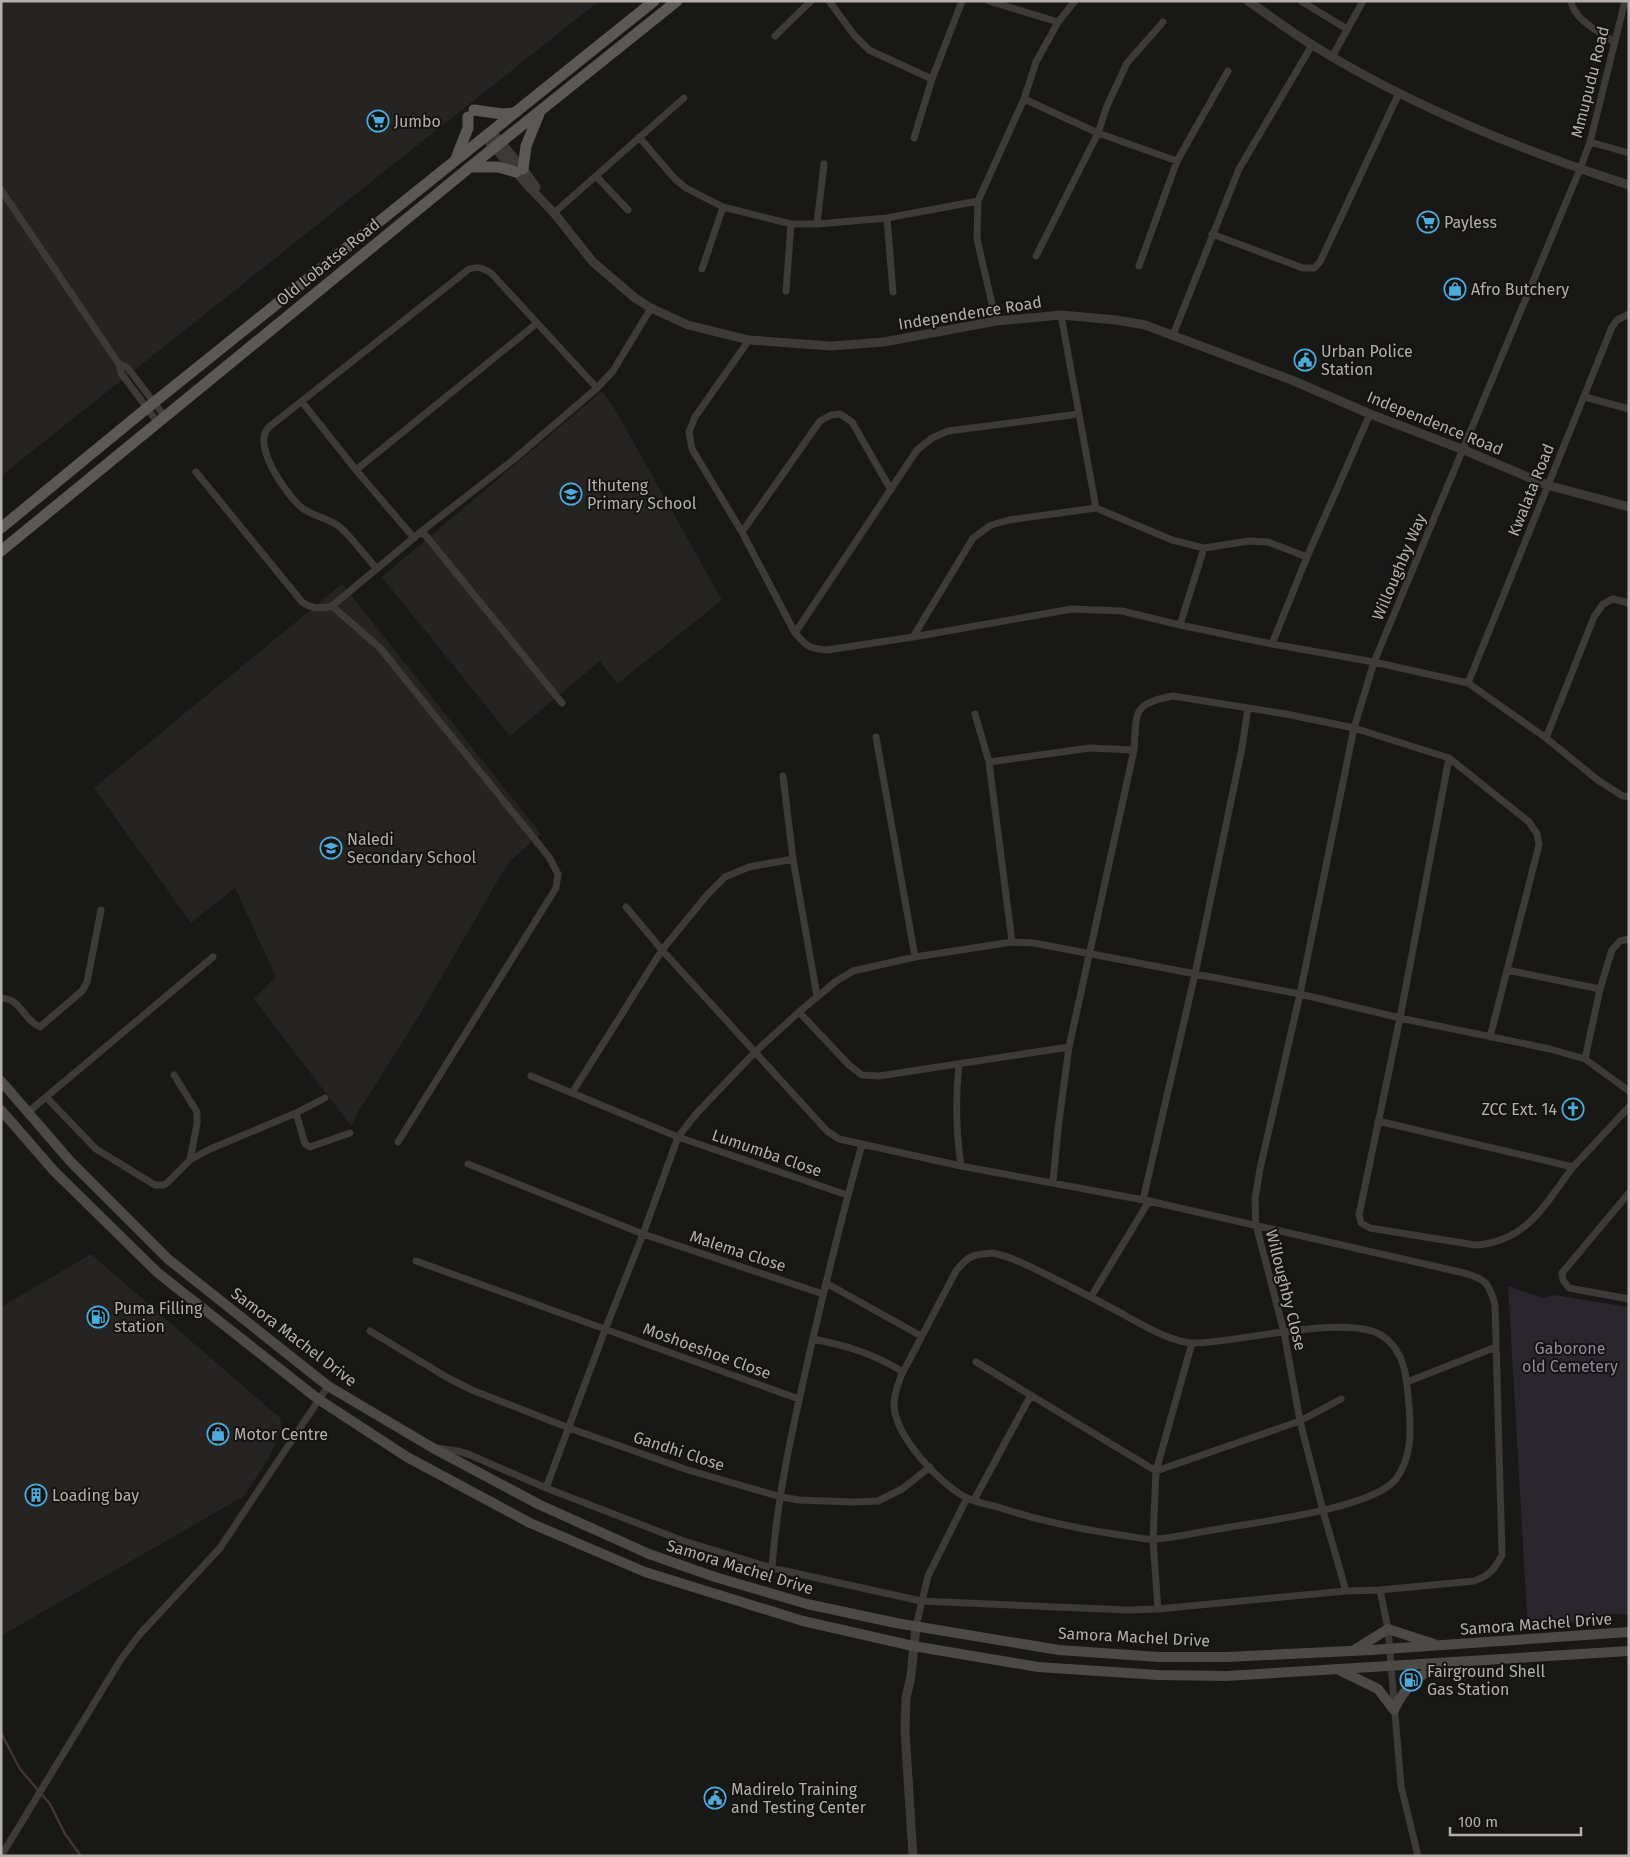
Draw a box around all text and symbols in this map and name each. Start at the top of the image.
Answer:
street label: Mmupudu Road [1567,24,1613,140]
supermarket icon: Jumbo [366,109,390,133]
place label: Jumbo [394,112,441,131]
supermarket icon: Payless [1416,210,1440,234]
place label: Payless [1444,213,1497,232]
street label: Old Lobatse Road [272,214,384,310]
shop icon: Afro Butchery [1443,277,1467,301]
place label: Afro Butchery [1471,280,1569,299]
street label: Independence Road [897,292,1043,334]
place label: Urban Police Station [1321,342,1413,379]
public building icon: Urban Police Station [1293,348,1317,372]
street label: Independence Road [1364,387,1506,459]
street label: Kwalata Road [1504,441,1558,539]
place label: Ithuteng Primary School [587,476,697,513]
school or university icon: Ithuteng Primary School [559,482,583,506]
street label: Willoughby Way [1368,511,1430,623]
place label: Naledi Secondary School [347,830,476,867]
school or university icon: Naledi Secondary School [319,836,343,860]
church icon: ZCC Ext. 14 [1561,1097,1585,1121]
place label: ZCC Ext. 14 [1482,1100,1557,1119]
street label: Lumumba Close [710,1125,824,1181]
street label: Malema Close [688,1227,788,1275]
street label: Willoughby Close [1262,1228,1310,1352]
street label: Samora Machel Drive [227,1284,361,1390]
place label: Puma Filling station [114,1299,203,1336]
fuel station icon: Puma Filling station [86,1305,110,1329]
street label: Moshoeshoe Close [640,1319,774,1383]
park label: Gaborone old Cemetery [1522,1339,1618,1376]
shop icon: Motor Centre [206,1422,230,1446]
place label: Motor Centre [234,1425,328,1444]
street label: Gandhi Close [631,1427,727,1475]
building icon: Loading bay [24,1483,48,1507]
place label: Loading bay [52,1486,139,1505]
street label: Samora Machel Drive [664,1536,816,1598]
street label: Samora Machel Drive [1459,1609,1613,1639]
street label: Samora Machel Drive [1057,1624,1211,1650]
place label: Fairground Shell Gas Station [1427,1662,1545,1699]
fuel station icon: Fairground Shell Gas Station [1399,1668,1423,1692]
place label: Madirelo Training and Testing Center [731,1780,867,1817]
public building icon: Madirelo Training and Testing Center [703,1786,727,1810]
scale bar [1450,1804,1581,1836]
text: 100 m [1458,1813,1498,1831]

